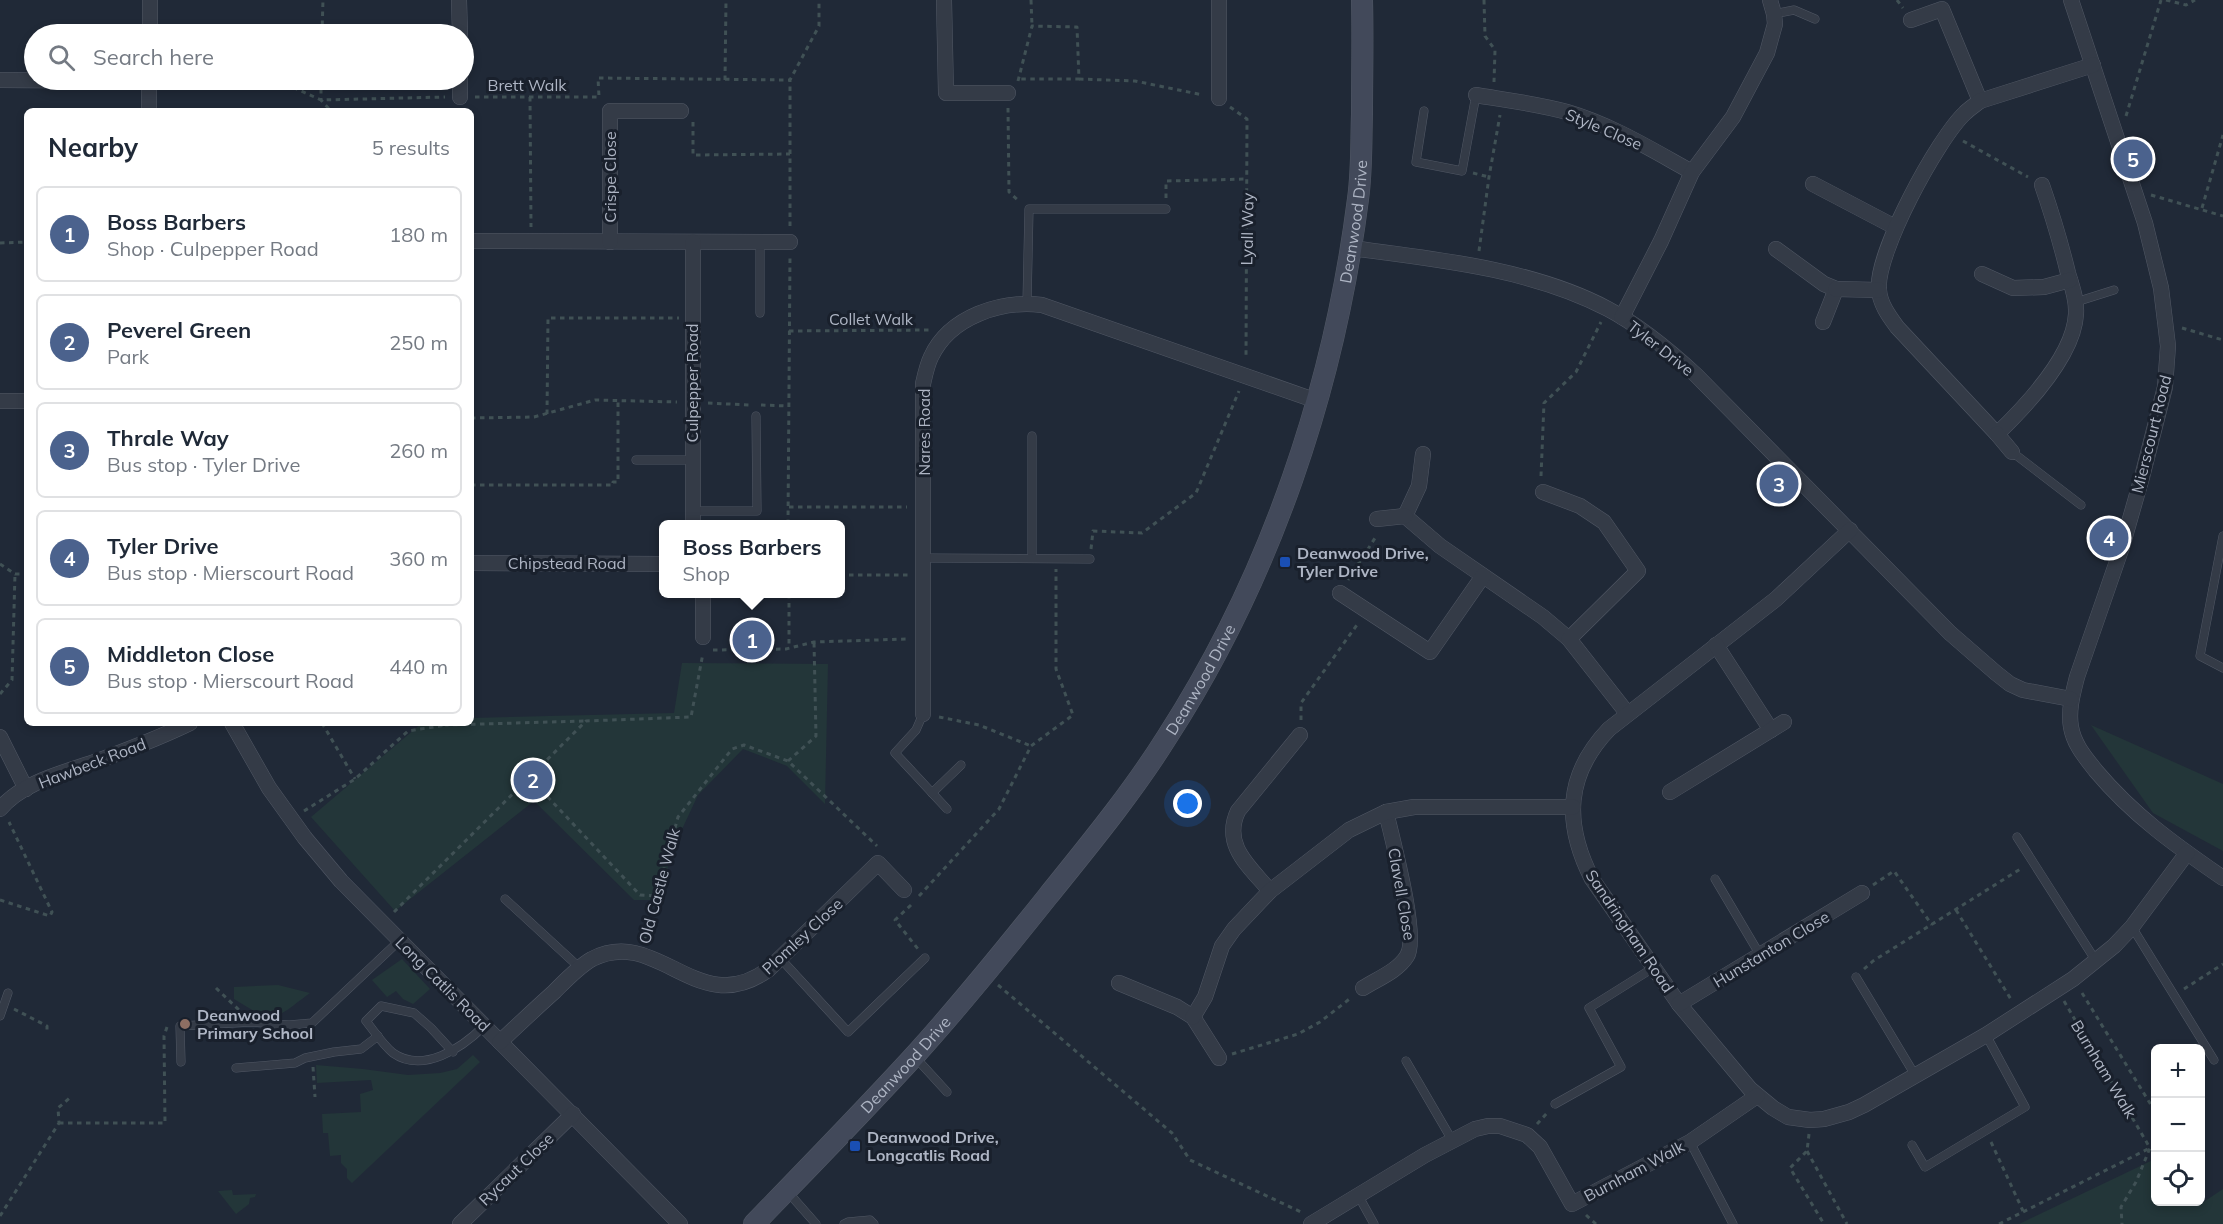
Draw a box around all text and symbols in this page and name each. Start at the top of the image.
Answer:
search box [24,24,474,90]
icon: search [45,41,78,74]
text: Search here [93,43,214,71]
street label: Brett Walk [488,75,567,95]
street label: Style Close [1563,104,1645,154]
text: Nearby [48,131,138,164]
street label: Crispe Close [600,131,620,223]
text: 5 results [372,135,450,160]
pin: 5 [2114,136,2152,182]
street label: Deanwood Drive [1335,160,1371,285]
street label: Lyall Way [1236,192,1258,266]
text: Boss Barbers [107,208,246,236]
text: 1 [64,222,76,247]
text: 180 m [389,222,448,247]
text: Shop · Culpepper Road [107,236,319,261]
street label: Collet Walk [829,309,914,329]
text: Peverel Green [107,316,251,344]
street label: Tyler Drive [1624,316,1698,380]
street label: Culpepper Road [682,323,702,443]
text: 2 [64,330,76,355]
text: 250 m [389,330,448,355]
text: Park [107,344,149,369]
street label: Mierscourt Road [2127,373,2175,495]
street label: Nares Road [914,388,934,476]
text: Thrale Way [107,424,229,452]
text: 3 [64,438,76,463]
text: 260 m [389,438,448,463]
text: Bus stop · Tyler Drive [107,452,300,477]
pin: 3 [1760,462,1798,506]
pin: 4 [2090,516,2128,560]
popup [659,520,845,598]
text: Tyler Drive [107,532,219,560]
text: Boss Barbers [683,533,822,561]
place label: Deanwood Drive, Tyler Drive [1297,543,1429,581]
text: 4 [64,546,76,571]
text: 360 m [389,546,448,571]
street label: Chipstead Road [508,553,626,573]
marker: Deanwood Drive, Tyler Drive [1278,555,1292,569]
text: Bus stop · Mierscourt Road [107,560,354,585]
text: Shop [683,561,730,586]
pin: 1 [732,618,771,662]
street label: Deanwood Drive [1161,621,1240,739]
text: Middleton Close [107,640,274,668]
text: 5 [64,654,76,679]
text: 440 m [389,654,448,679]
text: Bus stop · Mierscourt Road [107,668,354,693]
street label: Hawbeck Road [35,733,149,793]
pin: 2 [514,758,552,802]
your location [1173,789,1202,818]
street label: Old Castle Walk [634,825,684,946]
street label: Clavell Close [1384,846,1420,942]
street label: Sandringham Road [1582,866,1678,996]
street label: Plomley Close [758,894,846,978]
street label: Hunstanton Close [1709,906,1833,992]
street label: Long Catlis Road [391,932,495,1036]
place label: Deanwood Primary School [197,1005,313,1043]
street label: Deanwood Drive [856,1012,955,1117]
street label: Burnham Walk [2067,1016,2142,1122]
marker: Deanwood Primary School [178,1017,192,1031]
map controls [2151,1044,2205,1206]
button: + [2151,1044,2205,1098]
button: − [2151,1098,2205,1152]
place label: Deanwood Drive, Longcatlis Road [867,1127,999,1165]
street label: Rycaut Close [474,1128,558,1210]
street label: Burnham Walk [1580,1136,1688,1206]
marker: Deanwood Drive, Longcatlis Road [848,1139,862,1153]
button: locate [2151,1152,2205,1206]

